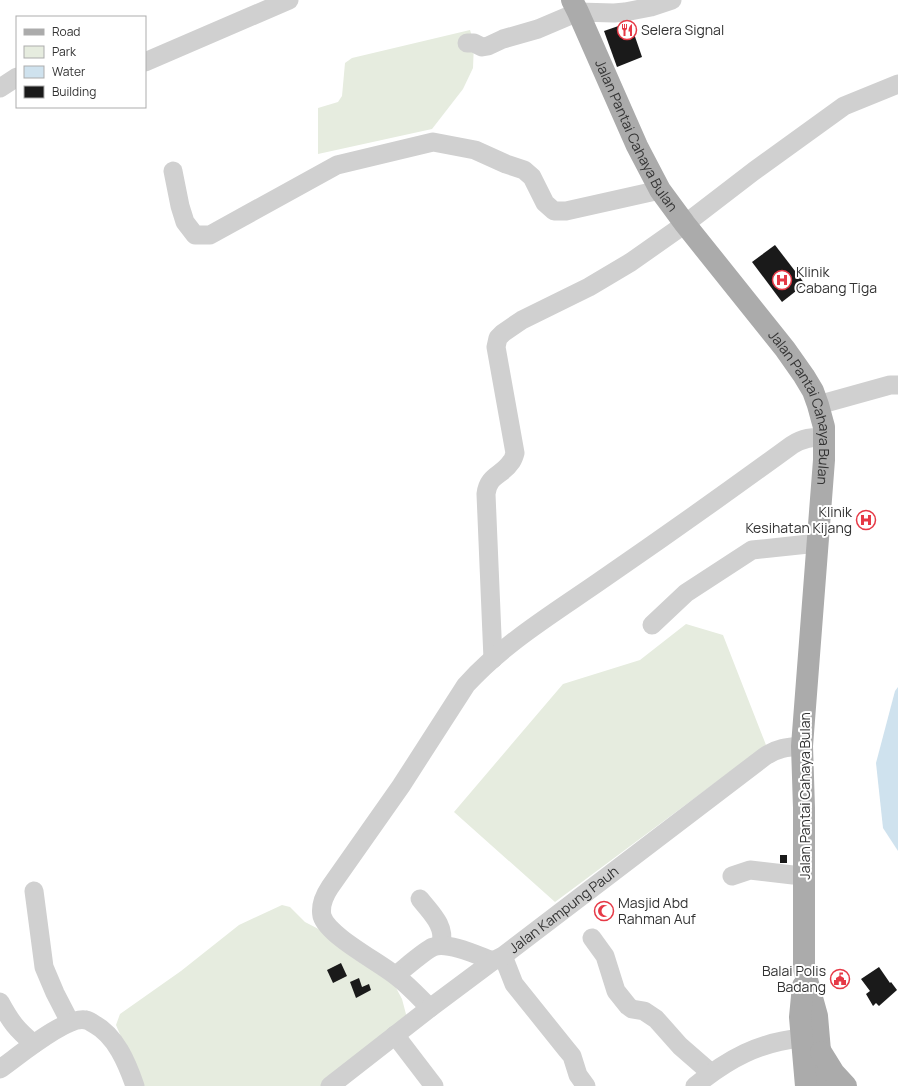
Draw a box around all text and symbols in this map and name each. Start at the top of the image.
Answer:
legend [16,16,146,108]
restaurant icon: Selera Signal [616,19,638,41]
place label: Selera Signal [641,20,724,39]
text: Road [52,23,80,40]
text: Park [52,43,77,60]
street label: Jalan Pantai Cahaya Bulan [591,56,683,215]
text: Water [52,63,86,80]
text: Building [52,83,96,100]
place label: Klinik Cabang Tiga [796,262,877,297]
hospital icon: Klinik Cabang Tiga [771,269,793,291]
street label: Jalan Pantai Cahaya Bulan [764,326,834,486]
place label: Klinik Kesihatan Kijang [745,502,853,537]
hospital icon: Klinik Kesihatan Kijang [855,509,877,531]
street label: Jalan Pantai Cahaya Bulan [795,712,814,880]
street label: Jalan Kampung Pauh [505,861,622,957]
place label: Masjid Abd Rahman Auf [618,893,696,928]
mosque icon: Masjid Abd Rahman Auf [593,900,615,922]
place label: Balai Polis Badang [762,961,826,996]
public building icon: Balai Polis Badang [829,968,851,990]

